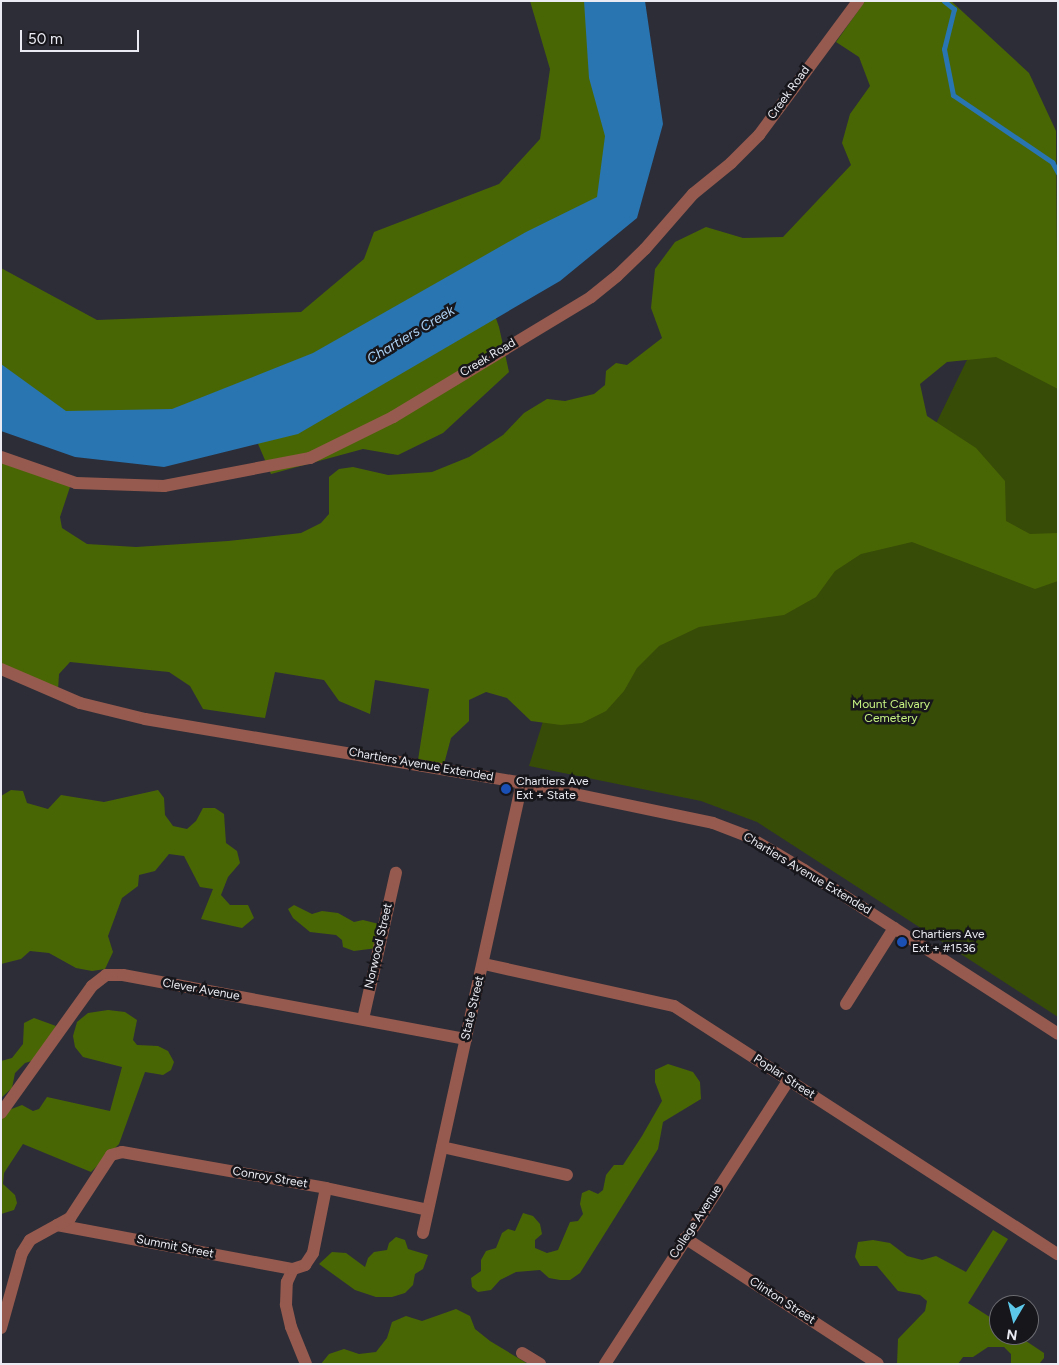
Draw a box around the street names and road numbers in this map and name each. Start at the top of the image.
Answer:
street label: Creek Road [765,64,813,122]
street label: Creek Road [458,336,518,380]
street label: Chartiers Avenue Extended [348,745,494,785]
street label: Chartiers Avenue Extended [740,830,874,918]
street label: Norwood Street [362,902,396,990]
street label: State Street [459,974,487,1042]
street label: Clever Avenue [161,976,241,1004]
street label: Poplar Street [751,1052,817,1102]
street label: Conroy Street [231,1164,309,1192]
street label: College Avenue [667,1183,725,1261]
street label: Summit Street [135,1232,215,1262]
street label: Clinton Street [746,1274,818,1328]

